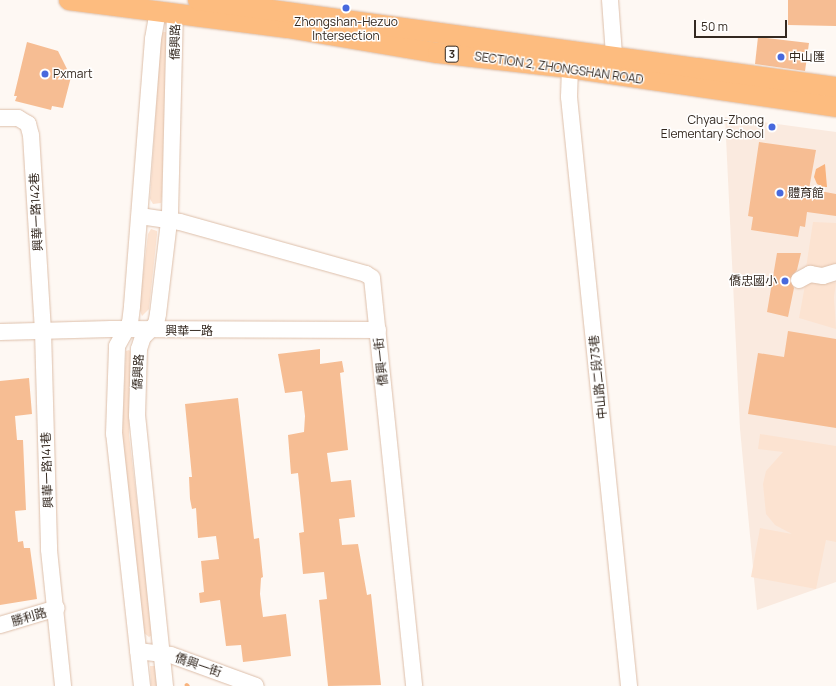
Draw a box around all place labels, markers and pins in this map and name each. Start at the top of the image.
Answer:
marker: Zhongshan-Hezuo Intersection [341,3,351,13]
place label: Zhongshan-Hezuo Intersection [294,15,398,43]
place label: 中山匯 [789,50,825,64]
marker: 中山匯 [776,52,786,62]
place label: Pxmart [53,67,93,81]
marker: Pxmart [40,69,50,79]
place label: Chyau-Zhong Elementary School [661,113,764,141]
marker: Chyau-Zhong Elementary School [767,122,777,132]
place label: 體育館 [788,186,824,200]
marker: 體育館 [775,188,785,198]
place label: 僑忠國小 [729,274,777,288]
marker: 僑忠國小 [780,276,790,286]

